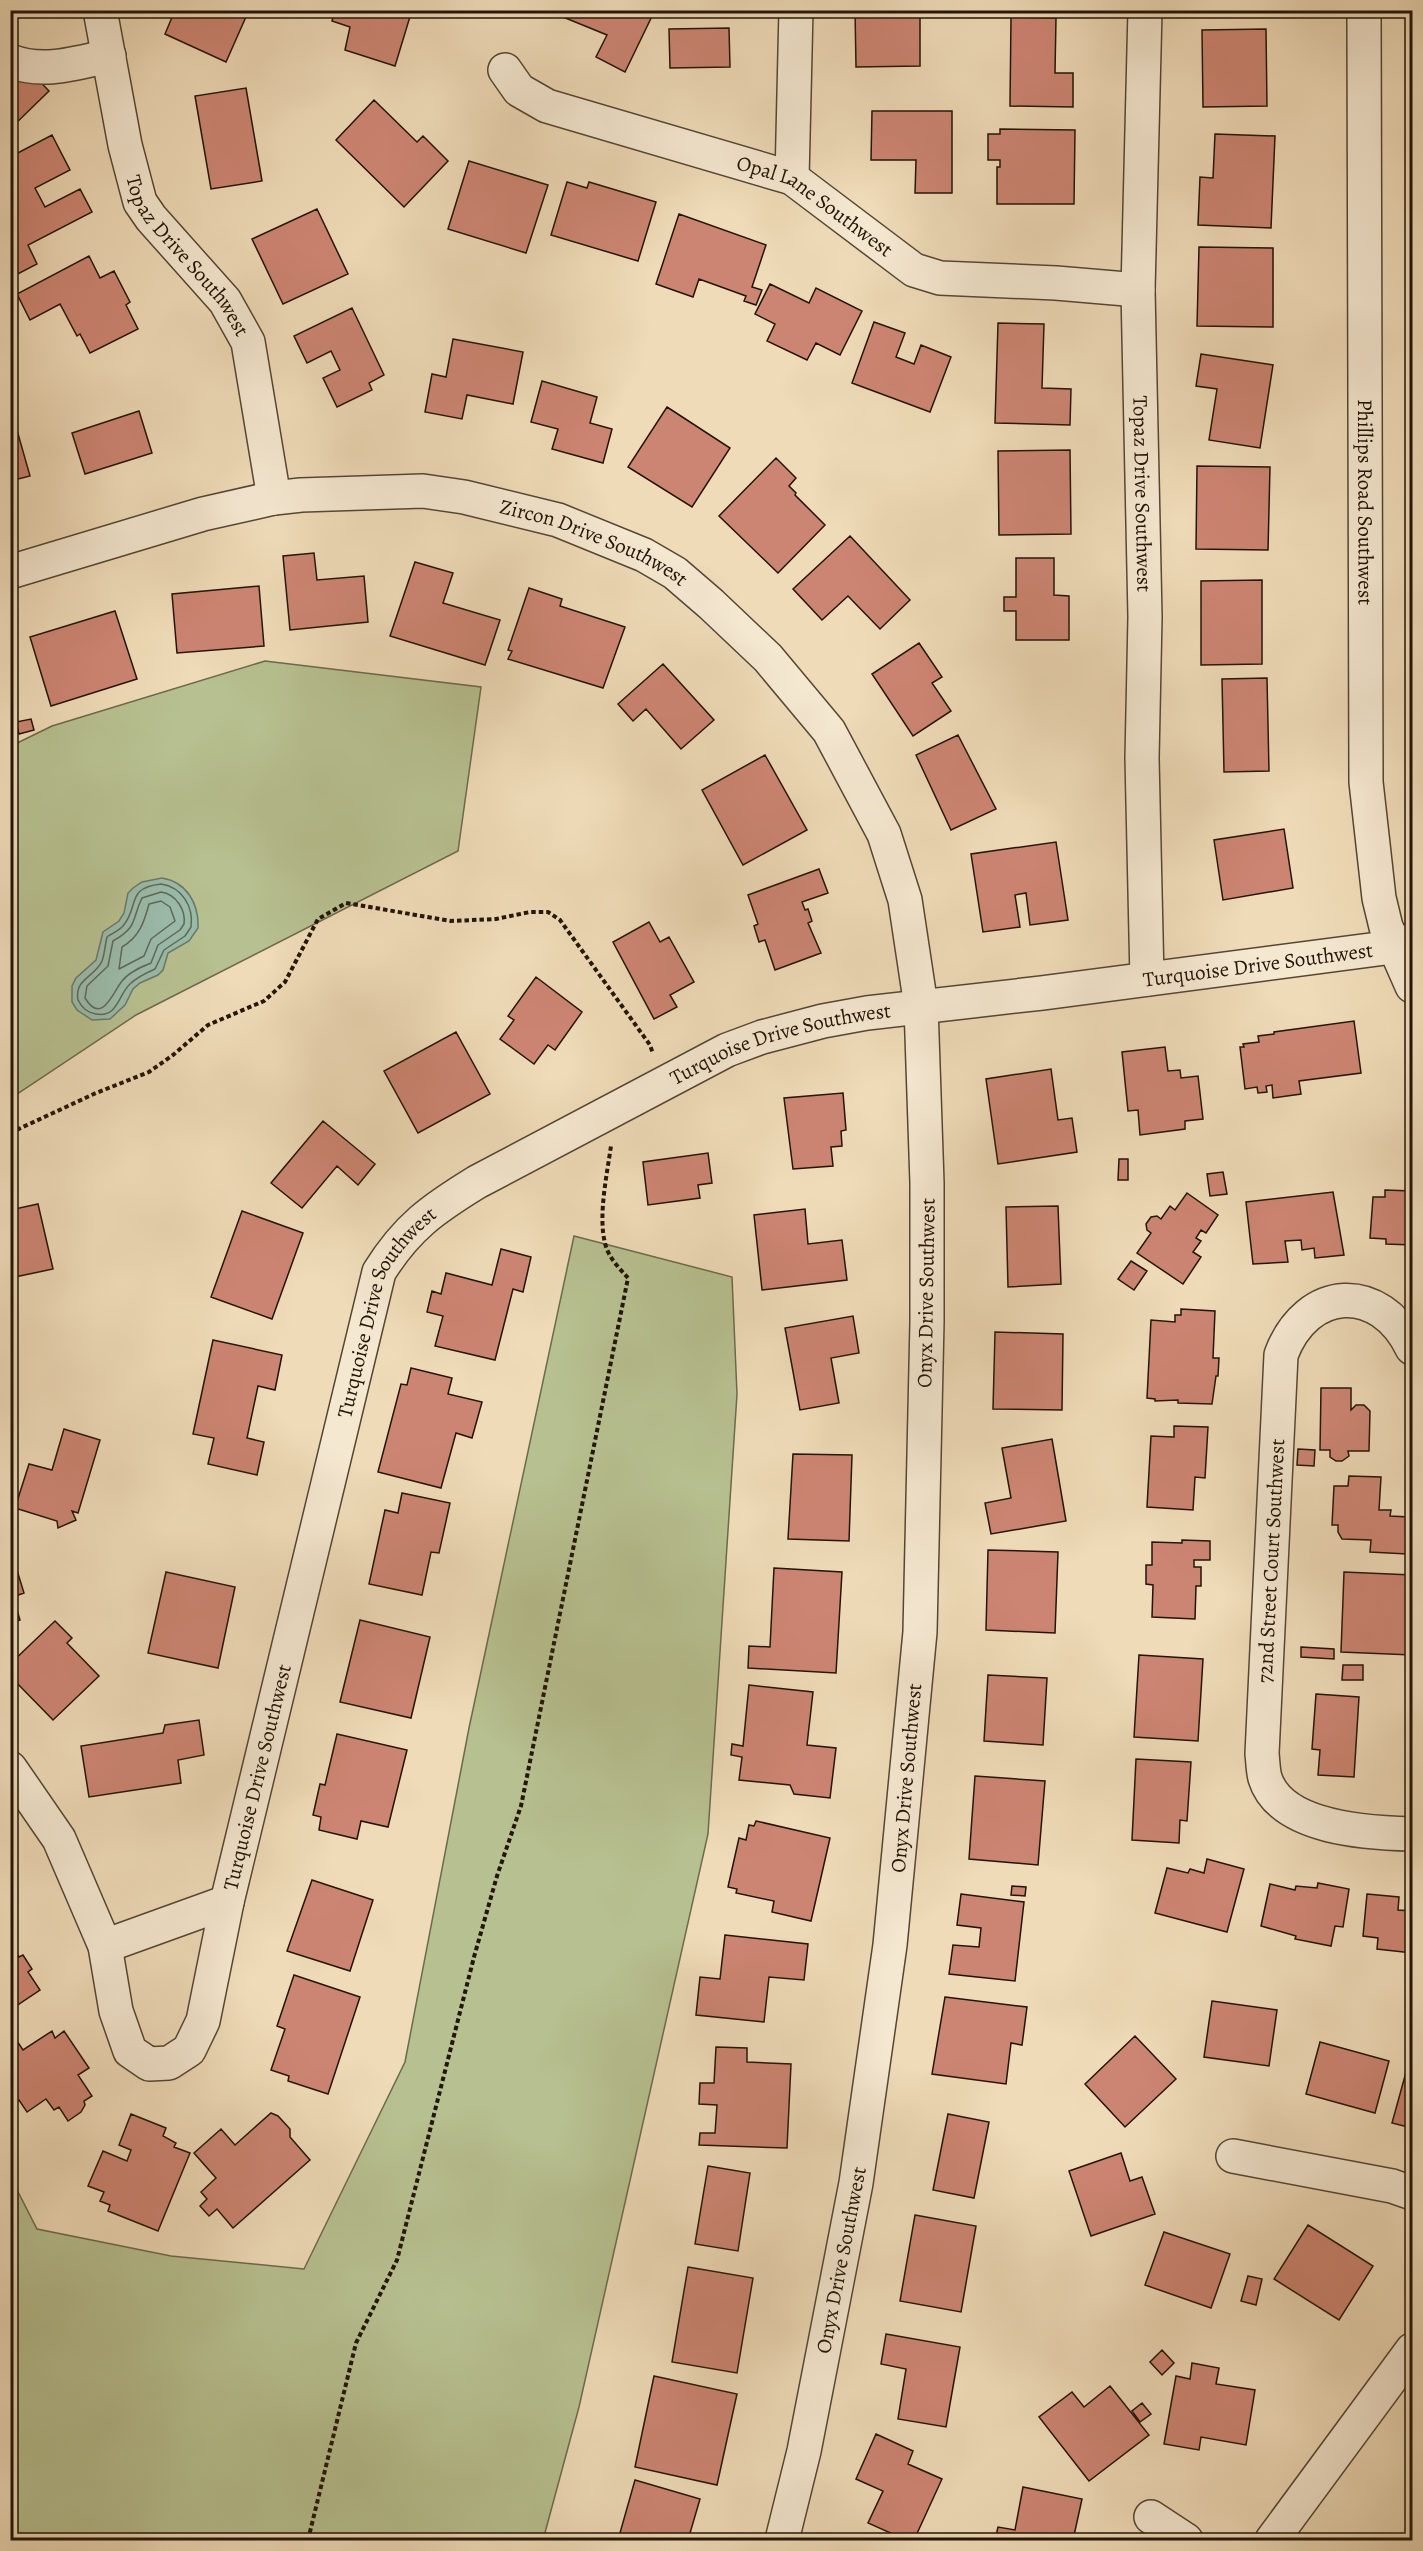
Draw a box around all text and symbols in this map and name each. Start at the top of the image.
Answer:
street label: Opal Lane Southwest [733,149,899,263]
street label: Topaz Drive Southwest [119,172,256,341]
street label: Topaz Drive Southwest [1126,395,1158,592]
street label: Phillips Road Southwest [1351,399,1380,605]
street label: Zircon Drive Southwest [497,492,694,592]
street label: Turquoise Drive Southwest [1141,936,1375,994]
street label: Turquoise Drive Southwest [665,996,892,1092]
street label: Onyx Drive Southwest [910,1198,942,1388]
street label: Turquoise Drive Southwest [330,1200,442,1421]
street label: 72nd Street Court Southwest [1251,1438,1291,1684]
street label: Turquoise Drive Southwest [216,1661,298,1893]
street label: Onyx Drive Southwest [884,1682,928,1874]
street label: Onyx Drive Southwest [809,2164,873,2356]

